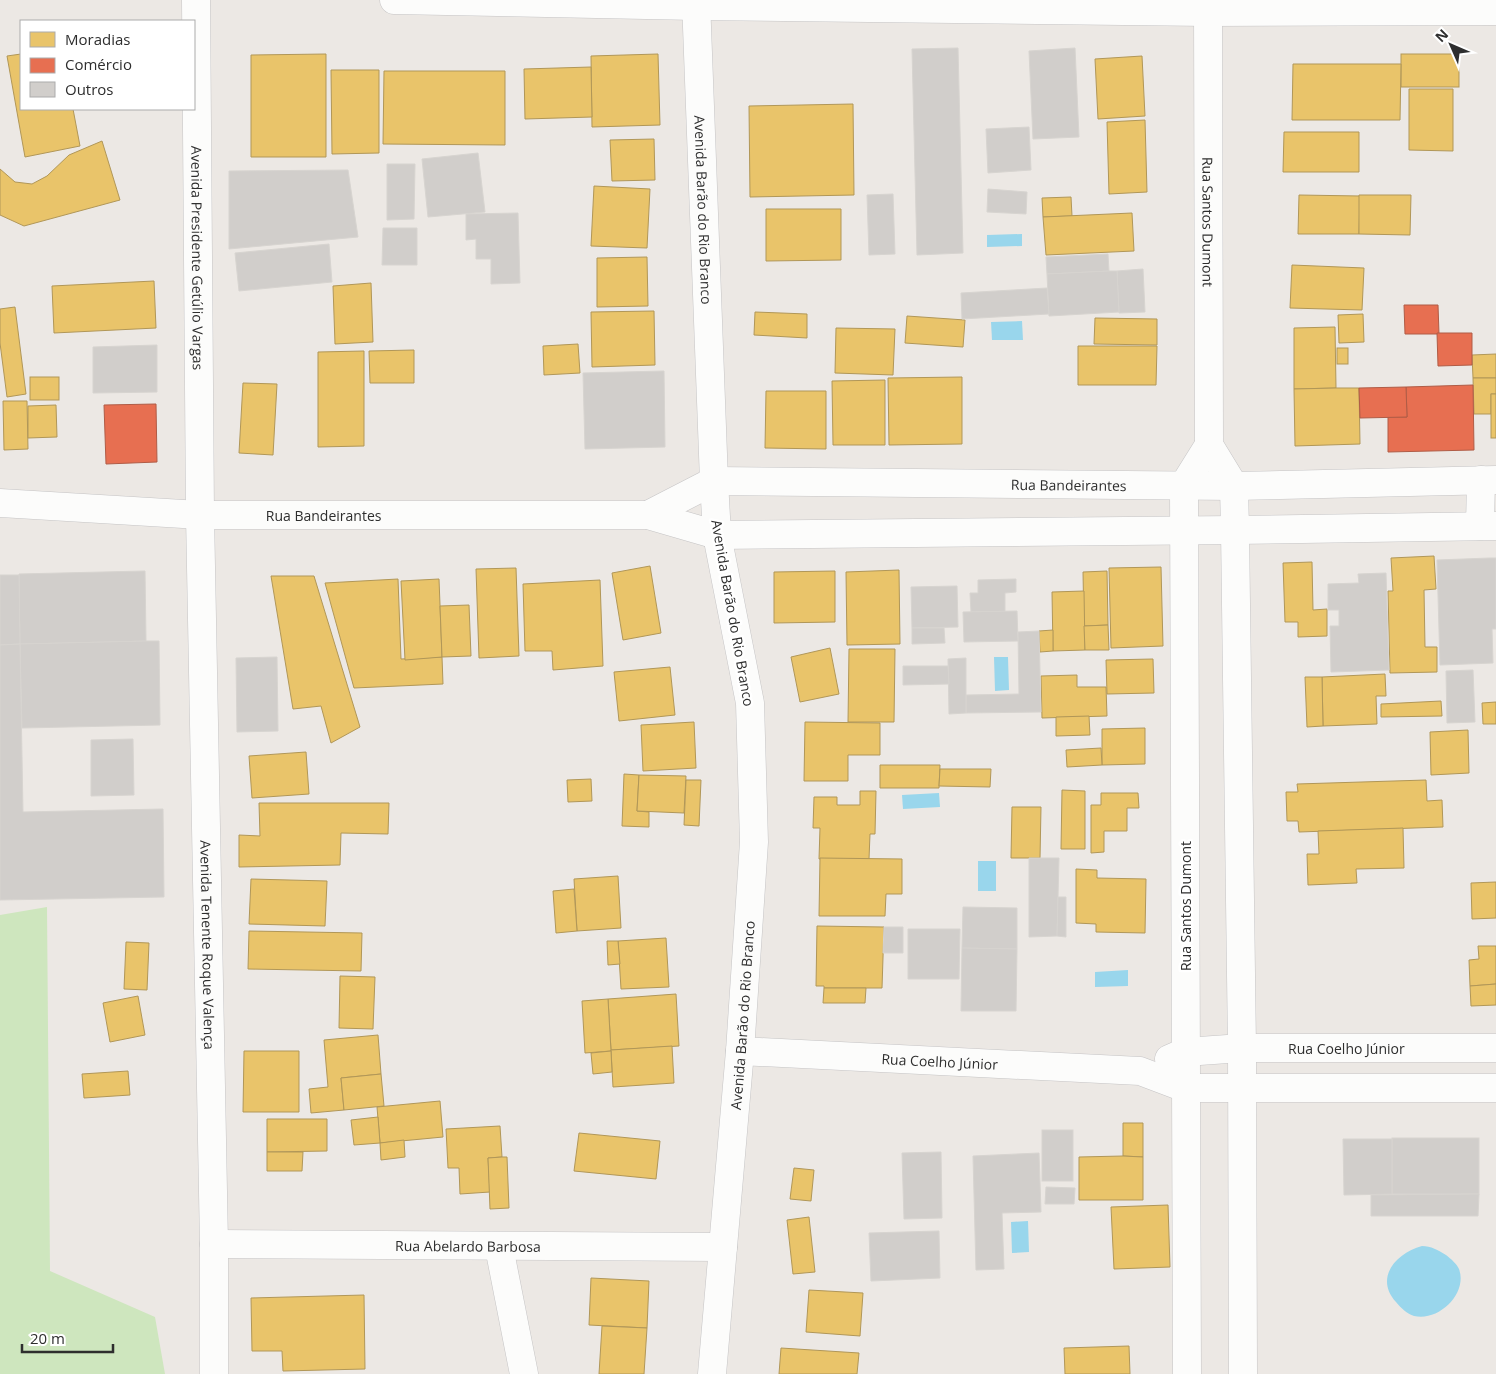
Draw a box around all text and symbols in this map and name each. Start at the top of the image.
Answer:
legend [20,20,195,110]
north arrow [1426,20,1476,70]
text: N [1431,25,1452,46]
text: Moradias [65,29,130,49]
text: Comércio [65,54,132,74]
text: Outros [65,79,114,99]
street label: Avenida Barão do Rio Branco [691,115,717,305]
street label: Avenida Presidente Getúlio Vargas [188,146,208,371]
street label: Rua Santos Dumont [1199,157,1218,287]
street label: Rua Bandeirantes [1011,474,1127,494]
street label: Rua Bandeirantes [266,506,382,525]
street label: Avenida Barão do Rio Branco [707,518,759,708]
street label: Avenida Tenente Roque Valença [197,840,220,1050]
street label: Rua Santos Dumont [1176,841,1195,971]
street label: Avenida Barão do Rio Branco [725,920,758,1111]
street label: Rua Coelho Júnior [1288,1039,1405,1058]
street label: Rua Coelho Júnior [881,1049,999,1073]
street label: Rua Abelardo Barbosa [395,1236,541,1255]
scale bar [22,1322,114,1354]
text: 20 m [30,1328,65,1348]

